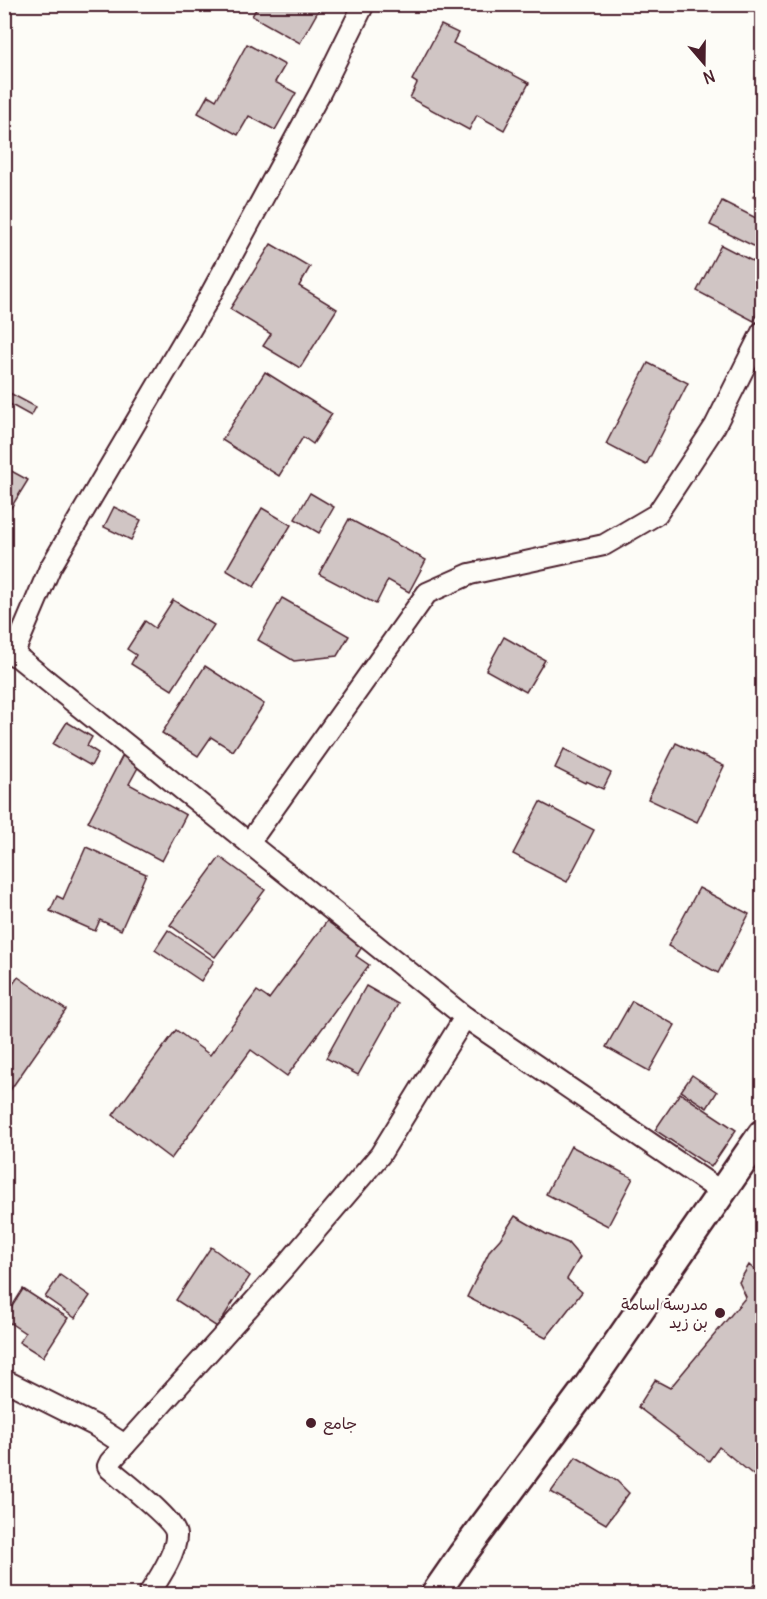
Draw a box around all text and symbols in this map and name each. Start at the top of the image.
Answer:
north arrow [674,33,734,93]
text: N [701,66,718,88]
place label: مدرسة اسامة بن زيد [621,1294,708,1332]
marker: مدرسة اسامة بن زيد [713,1306,727,1320]
place label: جامع [323,1413,357,1435]
marker: جامع [304,1416,318,1430]

